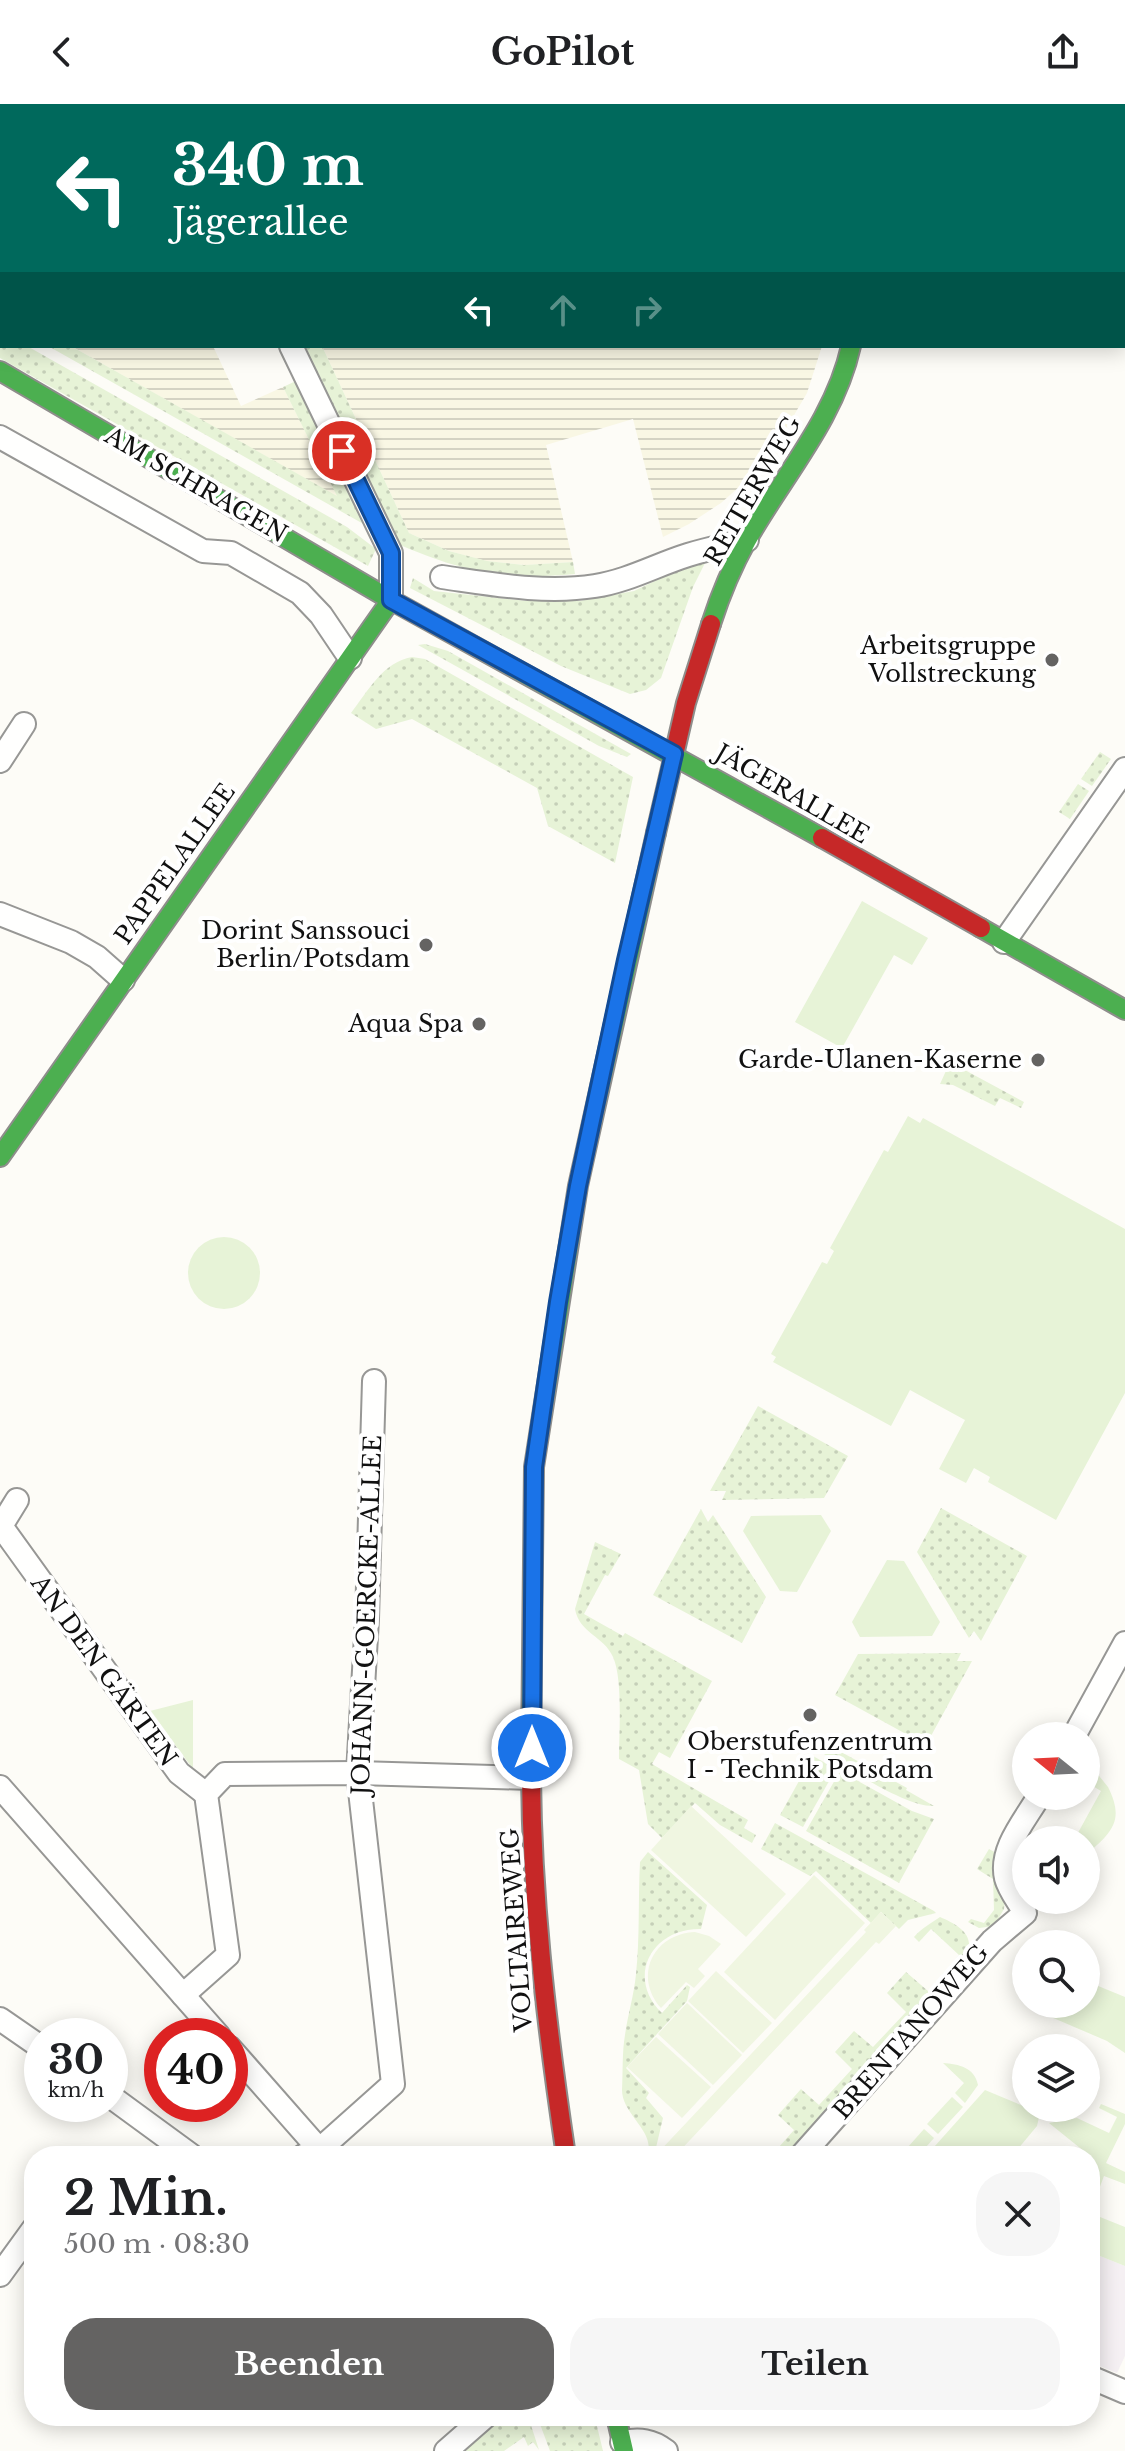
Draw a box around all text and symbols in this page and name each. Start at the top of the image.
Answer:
icon: back [40,30,84,74]
text: GoPilot [491,30,634,75]
icon: share [1041,30,1085,74]
text: 340 m [172,131,364,200]
icon: left [40,136,144,240]
text: Jägerallee [172,200,349,245]
icon: left [457,288,501,332]
icon: ahead [541,288,585,332]
icon: right [625,288,669,332]
street label: REITERWEG [698,411,807,570]
pin [308,417,376,485]
street label: AM SCHRAGEN [99,420,292,548]
icon: arrive [320,429,364,473]
place label: Arbeitsgruppe Vollstreckung [859,631,1037,688]
marker: Arbeitsgruppe Vollstreckung [1043,651,1061,669]
street label: JÄGERALLEE [708,736,874,849]
street label: PAPPELALLEE [108,778,241,950]
place label: Dorint Sanssouci Berlin/Potsdam [201,916,410,973]
marker: Dorint Sanssouci Berlin/Potsdam [417,936,435,954]
place label: Aqua Spa [347,1009,464,1038]
marker: Aqua Spa [470,1015,488,1033]
place label: Garde-Ulanen-Kaserne [738,1045,1022,1074]
marker: Garde-Ulanen-Kaserne [1029,1051,1047,1069]
street label: JOHANN-GOERCKE-ALLEE [346,1435,387,1798]
street label: AN DEN GÄRTEN [25,1568,184,1772]
position arrow [490,1706,574,1790]
marker: Oberstufenzentrum I - Technik Potsdam [801,1706,819,1724]
north arrow [1012,1722,1100,1810]
map controls [1012,1722,1100,2122]
place label: Oberstufenzentrum I - Technik Potsdam [687,1727,934,1784]
button: sound [1012,1826,1100,1914]
street label: VOLTAIREWEG [495,1827,538,2034]
button: search [1012,1930,1100,2018]
street label: BRENTANOWEG [827,1938,995,2125]
speed limit sign: 40 [144,2018,248,2122]
button: layers [1012,2034,1100,2122]
text: 30 [48,2035,104,2085]
text: km/h [48,2078,104,2102]
text: 2 Min. [64,2168,228,2228]
button: close [976,2172,1060,2256]
text: 500 m · 08:30 [64,2228,250,2260]
button: Beenden [64,2318,554,2410]
button: Teilen [570,2318,1060,2410]

